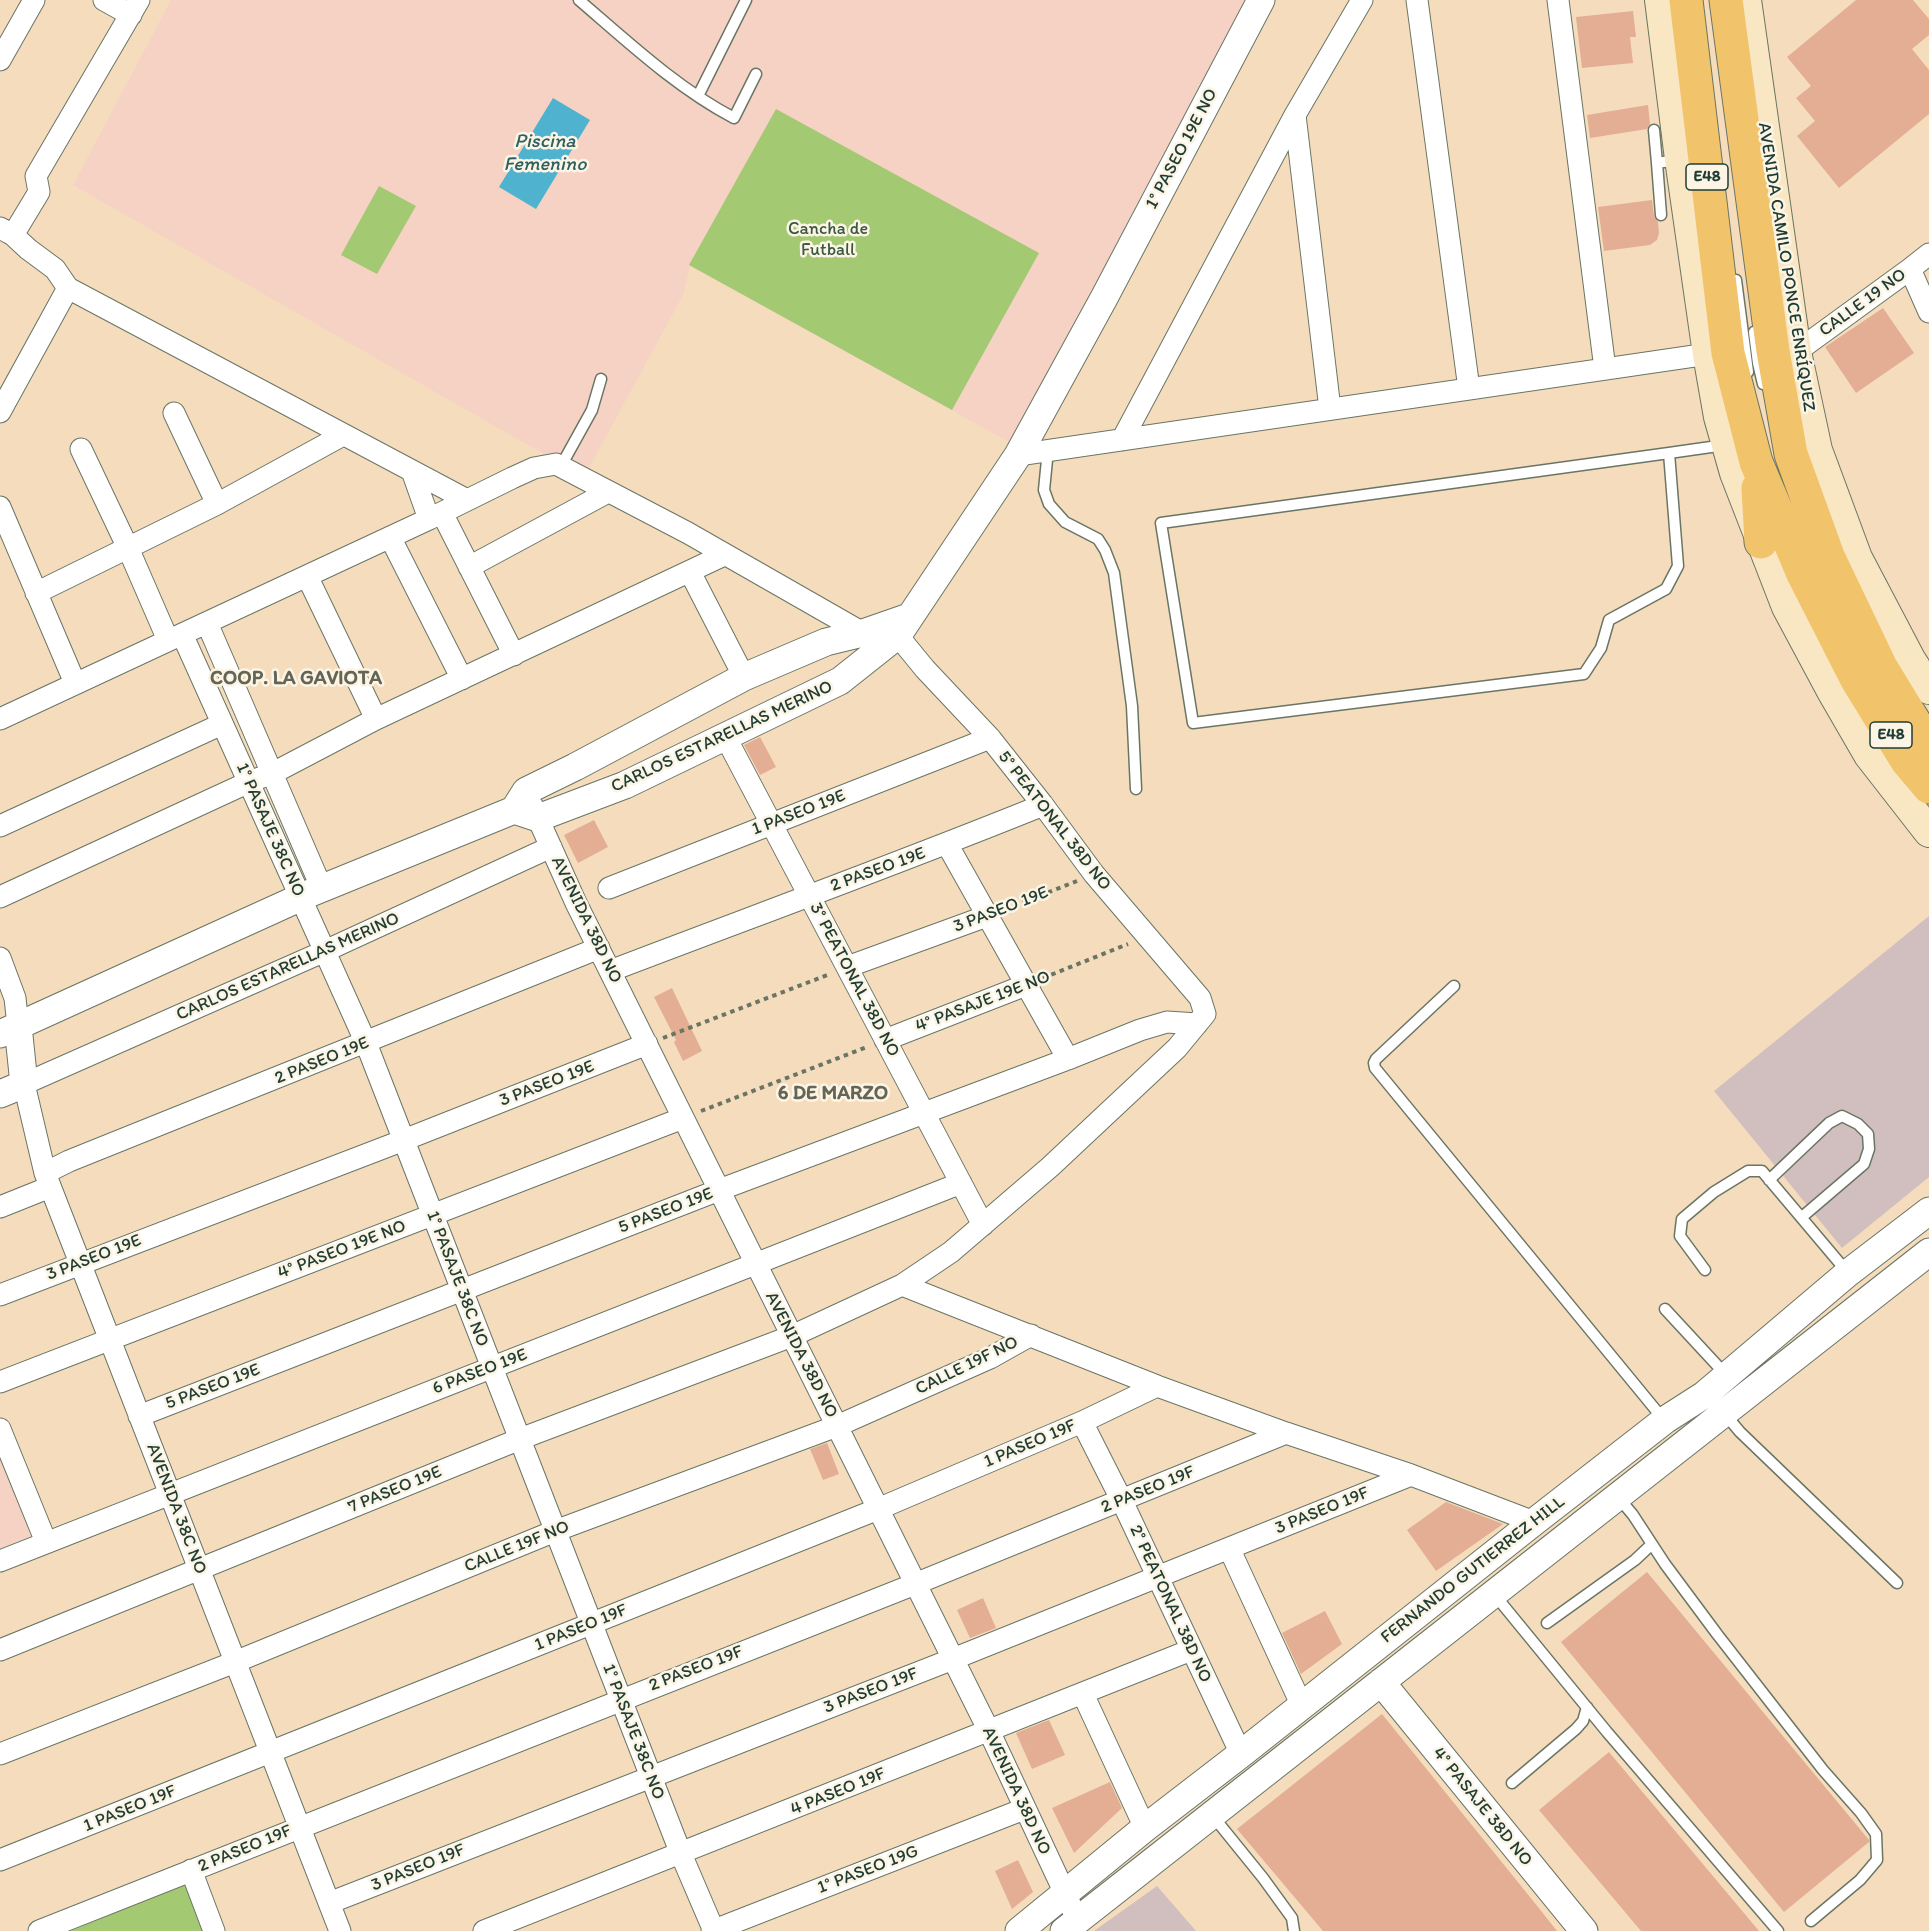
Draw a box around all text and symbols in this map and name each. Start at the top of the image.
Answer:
street label: 1° PASEO 19E NO [1141,85,1223,213]
street label: AVENIDA CAMILO PONCE ENRÍQUEZ [1752,121,1820,413]
water label: Piscina Femenino [504,130,586,177]
road number: E48 [1686,164,1728,190]
park label: Cancha de Futball [788,218,868,260]
street label: CALLE 19 NO [1815,264,1911,342]
district label: COOP. LA GAVIOTA [210,667,382,691]
street label: CARLOS ESTARELLAS MERINO [608,676,836,798]
road number: E48 [1870,722,1912,748]
street label: 5° PEATONAL 38D NO [993,747,1115,895]
street label: 1° PASAJE 38C NO [231,760,309,900]
street label: 1 PASEO 19E [749,785,849,841]
street label: 2 PASEO 19E [827,843,929,897]
street label: AVENIDA 38D NO [546,853,626,987]
street label: 3 PASEO 19E [950,882,1052,938]
street label: 3° PEATONAL 38D NO [804,899,904,1061]
street label: CARLOS ESTARELLAS MERINO [173,908,403,1026]
street label: 4° PASAJE 19E NO [912,966,1054,1038]
street label: 2 PASEO 19E [272,1032,372,1090]
street label: 3 PASEO 19E [496,1056,598,1112]
district label: 6 DE MARZO [778,1082,888,1106]
street label: 5 PASEO 19E [616,1183,716,1239]
street label: 1° PASAJE 38C NO [421,1208,493,1350]
street label: 4° PASEO 19E NO [275,1216,409,1284]
street label: 3 PASEO 19E [43,1230,145,1286]
street label: AVENIDA 38D NO [760,1288,842,1422]
street label: CALLE 19F NO [912,1332,1022,1400]
street label: 6 PASEO 19E [430,1344,530,1400]
street label: 5 PASEO 19E [163,1359,263,1415]
street label: 1 PASEO 19F [981,1415,1079,1473]
street label: AVENIDA 38C NO [141,1441,211,1577]
street label: 7 PASEO 19E [345,1461,445,1519]
street label: 2 PASEO 19F [1098,1461,1198,1519]
street label: 3 PASEO 19F [1272,1482,1372,1540]
street label: FERNANDO GUTIERREZ HILL [1377,1492,1569,1648]
street label: CALLE 19F NO [461,1516,573,1578]
street label: 2° PEATONAL 38D NO [1124,1522,1216,1686]
street label: 1 PASEO 19F [532,1600,630,1656]
street label: 2 PASEO 19F [646,1641,746,1697]
street label: 1° PASAJE 38C NO [597,1661,669,1803]
street label: 3 PASEO 19F [821,1663,921,1719]
street label: AVENIDA 38D NO [977,1724,1055,1858]
street label: 4° PASAJE 38D NO [1427,1743,1537,1871]
street label: 4 PASEO 19F [787,1763,889,1821]
street label: 1 PASEO 19F [81,1781,179,1837]
street label: 2 PASEO 19F [195,1820,295,1878]
street label: 3 PASEO 19F [368,1839,468,1897]
street label: 1° PASEO 19G [814,1841,922,1899]

